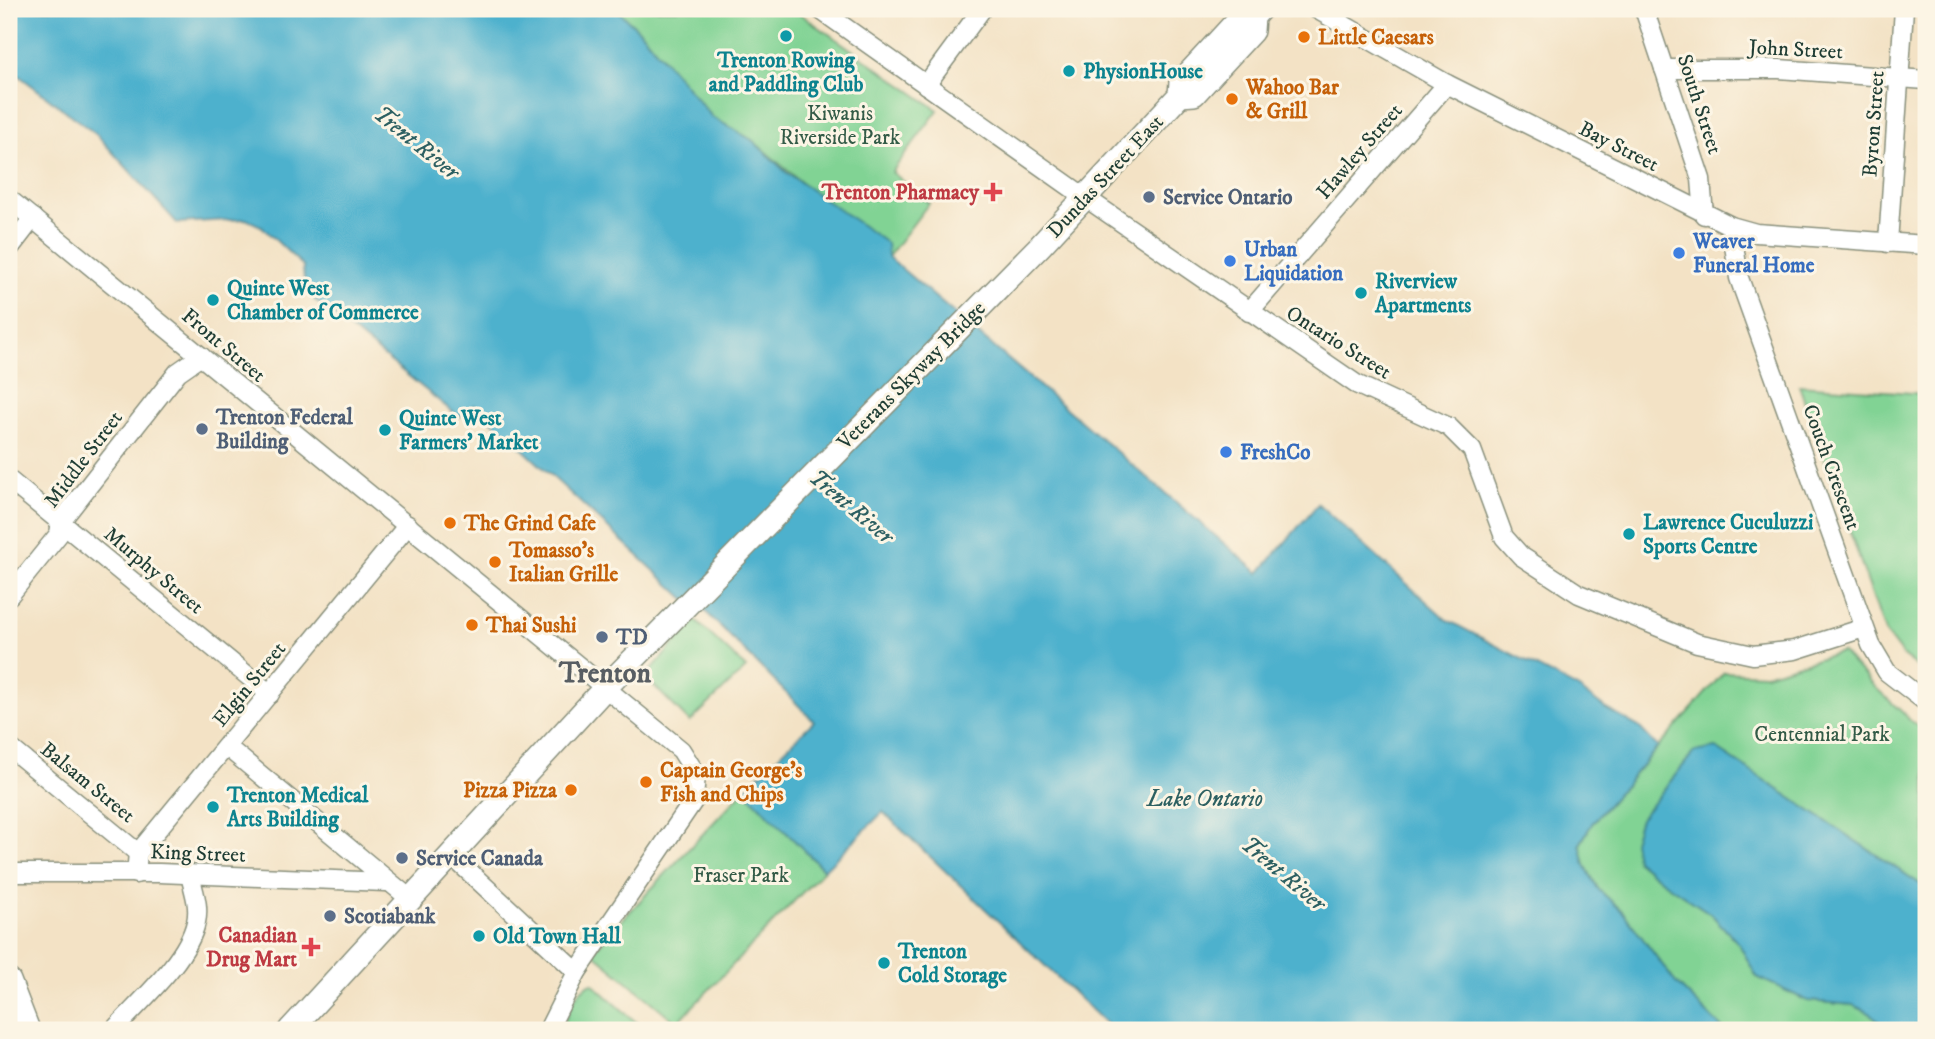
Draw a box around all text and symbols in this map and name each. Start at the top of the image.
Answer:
place label: Little Caesars [1318,25,1434,51]
marker: Trenton Rowing and Paddling Club [778,28,794,44]
marker: Little Caesars [1296,29,1312,45]
street label: John Street [1746,34,1844,65]
place label: Trenton Rowing and Paddling Club [709,48,863,98]
street label: South Street [1671,51,1727,158]
place label: PhysionHouse [1083,59,1203,85]
marker: PhysionHouse [1061,63,1077,79]
street label: Byron Street [1857,70,1891,178]
place label: Wahoo Bar & Grill [1245,75,1340,125]
marker: Wahoo Bar & Grill [1224,91,1240,107]
street label: Hawley Street [1311,98,1409,205]
water label: Trent River [367,100,466,188]
park label: Kiwanis Riverside Park [780,101,901,151]
street label: Dundas Street East [1042,109,1170,244]
street label: Bay Street [1574,116,1663,178]
place label: Trenton Pharmacy [821,180,980,206]
marker: Trenton Pharmacy [985,184,1001,200]
place label: Service Ontario [1163,185,1293,211]
marker: Service Ontario [1141,189,1157,205]
place label: Weaver Funeral Home [1692,229,1815,279]
place label: Urban Liquidation [1244,237,1344,287]
marker: Weaver Funeral Home [1671,245,1687,261]
marker: Urban Liquidation [1222,253,1238,269]
place label: Riverview Apartments [1374,269,1471,319]
place label: Quinte West Chamber of Commerce [227,276,419,326]
marker: Riverview Apartments [1353,285,1369,301]
marker: Quinte West Chamber of Commerce [205,292,221,308]
street label: Veterans Skyway Bridge [831,296,992,456]
street label: Ontario Street [1281,300,1396,386]
street label: Front Street [176,303,271,389]
street label: Couch Crescent [1796,401,1866,534]
place label: Trenton Federal Building [215,405,353,455]
street label: Middle Street [39,406,129,513]
place label: Quinte West Farmers' Market [399,406,539,456]
marker: Trenton Federal Building [194,421,210,437]
marker: Quinte West Farmers' Market [377,422,393,438]
place label: FreshCo [1240,440,1310,466]
marker: FreshCo [1218,444,1234,460]
water label: Trent River [803,463,901,552]
place label: Lawrence Cuculuzzi Sports Centre [1643,510,1814,560]
place label: The Grind Cafe [463,511,596,537]
marker: The Grind Cafe [442,515,458,531]
street label: Murphy Street [98,522,209,620]
marker: Lawrence Cuculuzzi Sports Centre [1621,526,1637,542]
place label: Tomasso's Italian Grille [508,538,619,588]
marker: Tomasso's Italian Grille [487,554,503,570]
place label: Thai Sushi [485,613,577,639]
marker: Thai Sushi [464,617,480,633]
place label: TD [615,625,648,651]
marker: TD [594,629,610,645]
street label: Elgin Street [208,637,292,732]
district label: Trenton [558,656,651,691]
park label: Centennial Park [1754,722,1890,748]
street label: Balsam Street [35,737,140,829]
place label: Captain George's Fish and Chips [660,758,802,808]
marker: Captain George's Fish and Chips [638,774,654,790]
place label: Pizza Pizza [463,778,558,804]
marker: Pizza Pizza [563,782,579,798]
place label: Trenton Medical Arts Building [226,783,369,833]
water label: Lake Ontario [1145,785,1263,814]
marker: Trenton Medical Arts Building [205,799,221,815]
water label: Trent River [1235,830,1333,919]
street label: King Street [150,839,246,869]
place label: Service Canada [416,846,544,872]
marker: Service Canada [394,850,410,866]
park label: Fraser Park [693,863,790,889]
place label: Scotiabank [344,904,436,930]
marker: Scotiabank [322,908,338,924]
place label: Canadian Drug Mart [206,923,298,973]
place label: Old Town Hall [493,924,622,950]
marker: Old Town Hall [471,928,487,944]
marker: Canadian Drug Mart [303,939,319,955]
place label: Trenton Cold Storage [897,939,1007,989]
marker: Trenton Cold Storage [876,955,892,971]

